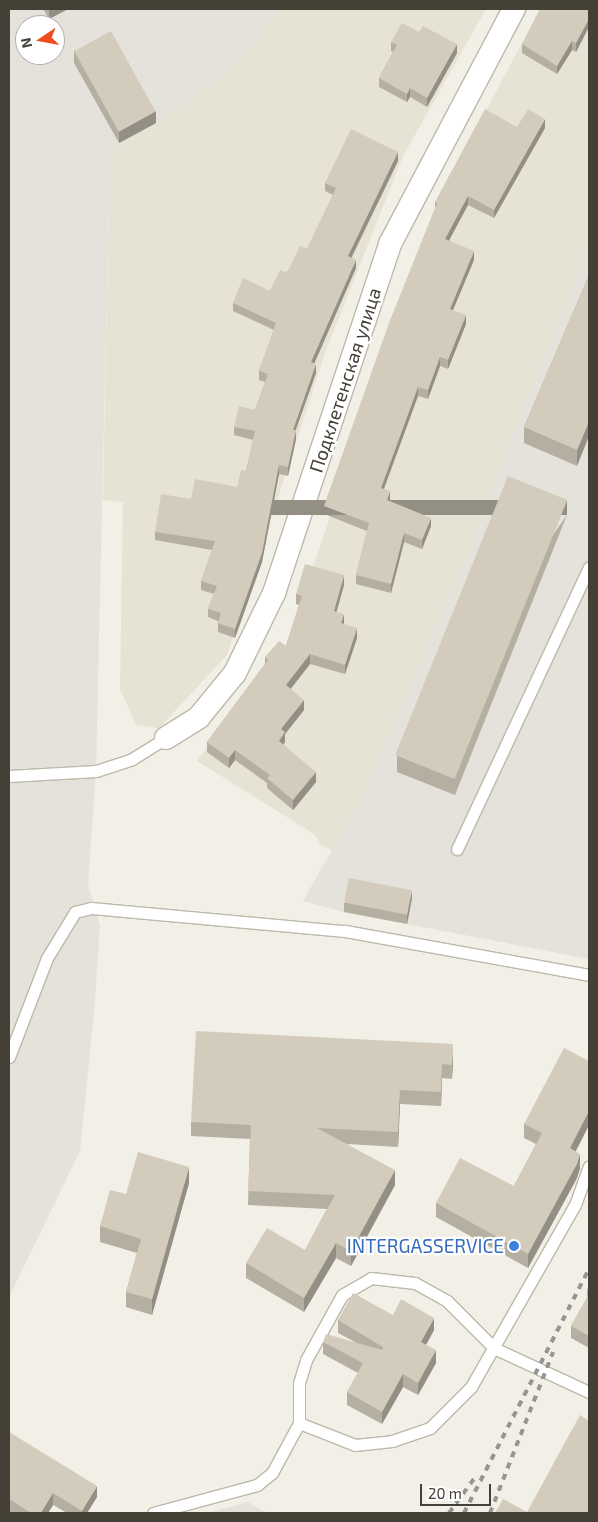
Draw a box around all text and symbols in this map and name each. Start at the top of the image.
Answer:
north arrow [15,15,65,65]
text: N [16,36,35,50]
street label: Подклетенская улица [304,285,386,475]
place label: INTERGASSERVICE [347,1235,504,1257]
marker: INTERGASSERVICE [508,1240,520,1252]
scale bar [423,1474,494,1506]
text: 20 m [428,1484,462,1502]

